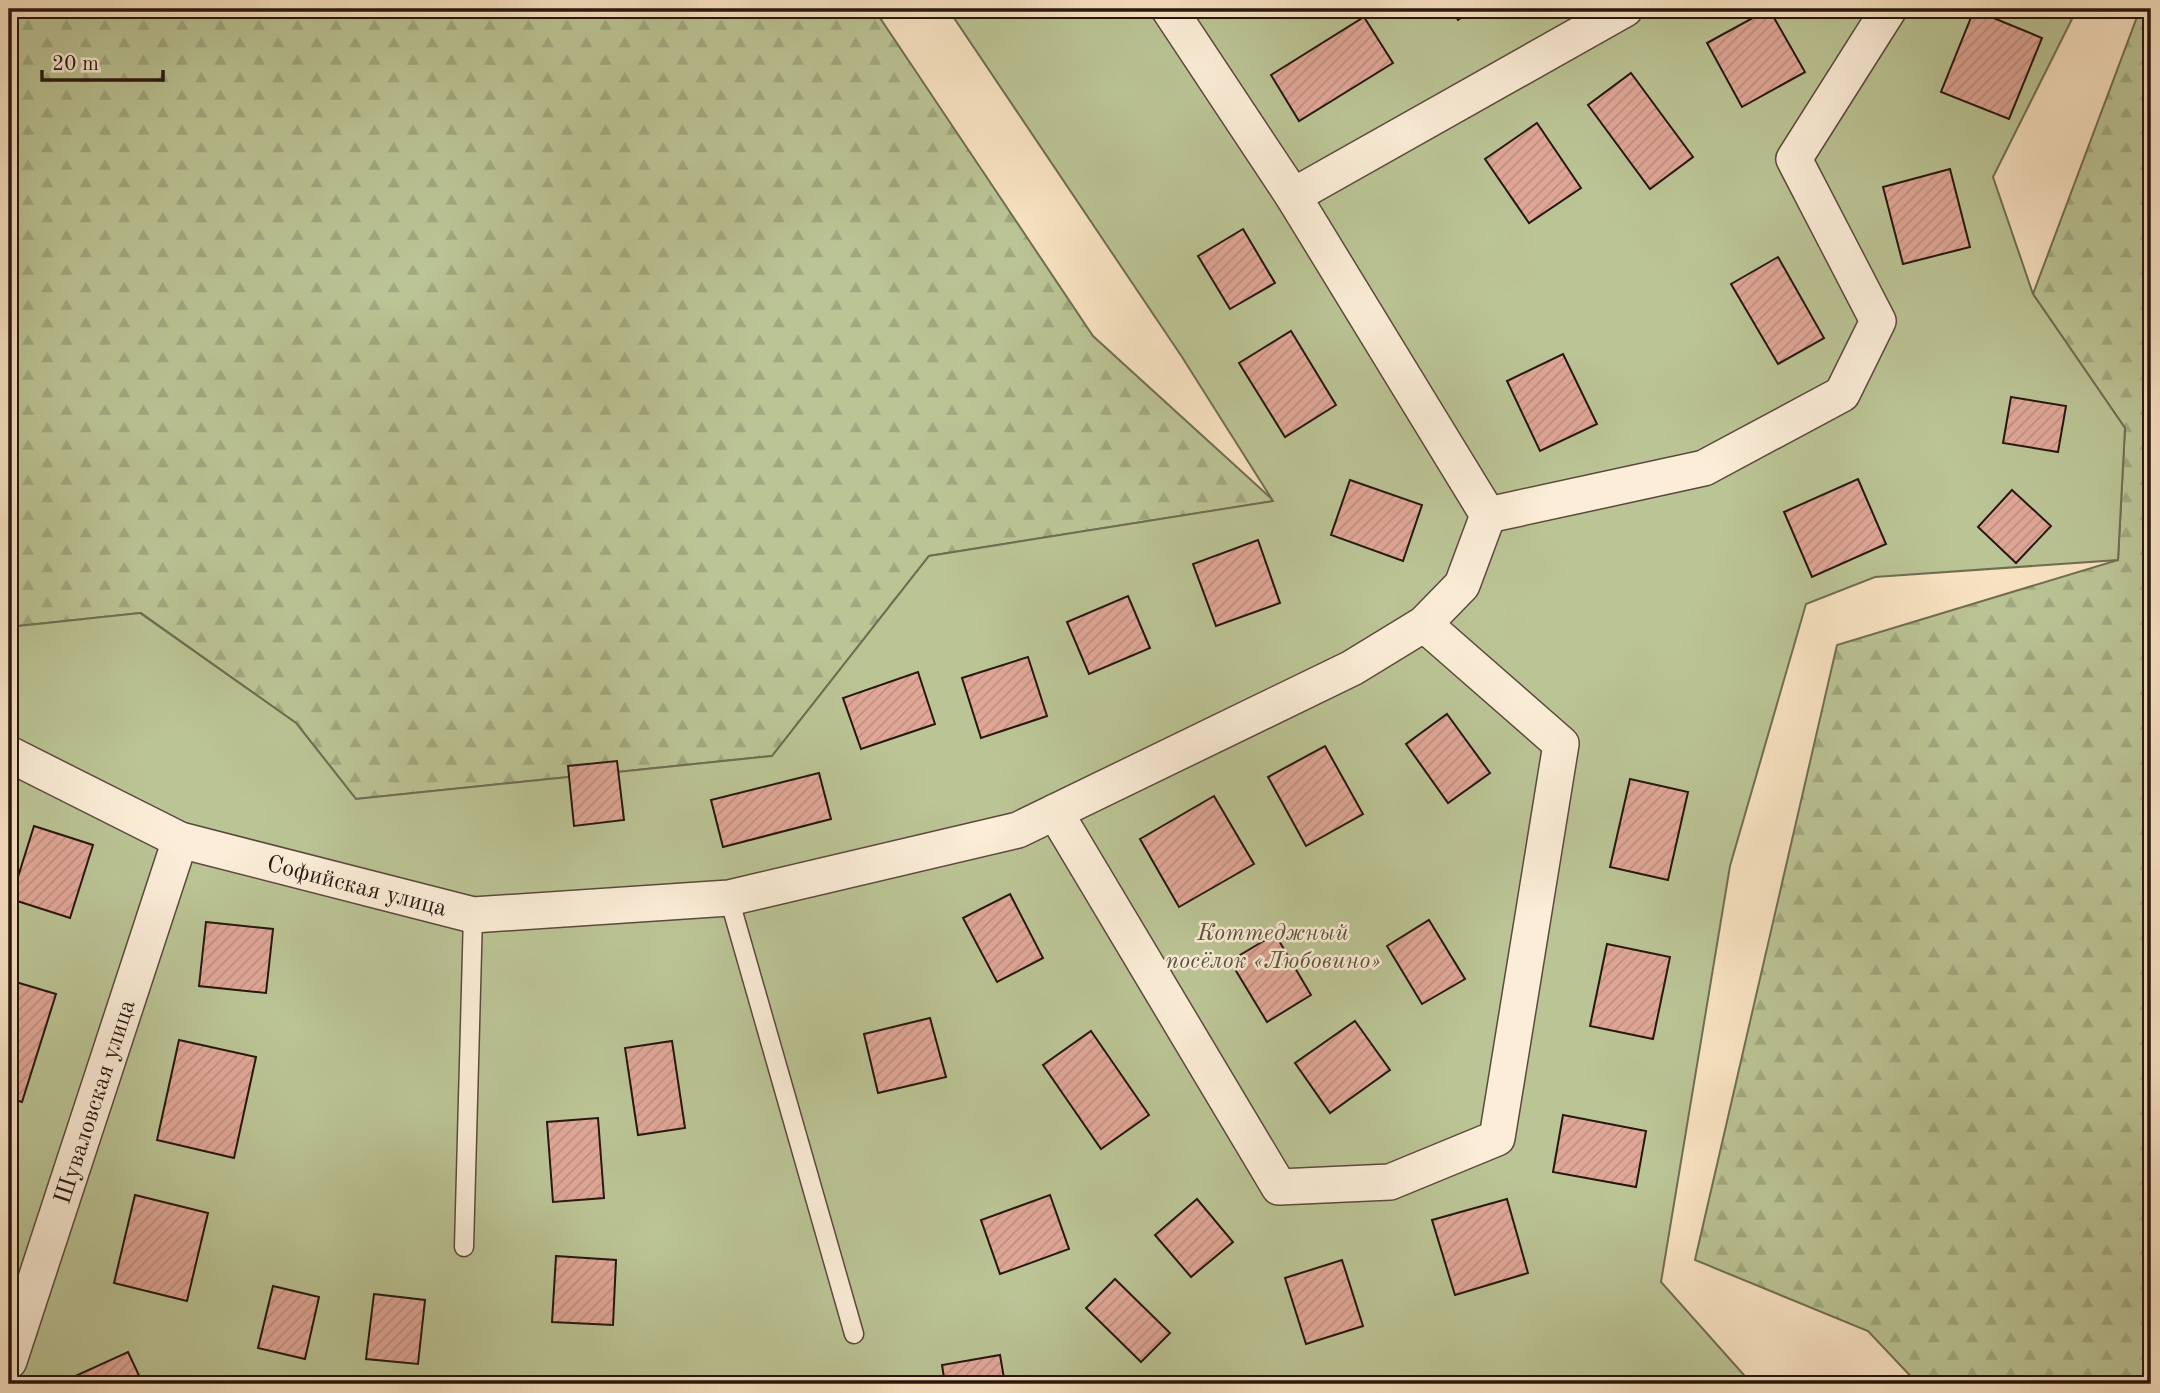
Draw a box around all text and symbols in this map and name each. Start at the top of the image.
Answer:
scale bar [42,38,163,82]
text: 20 m [52,54,99,75]
street label: Софийская улица [264,853,449,922]
park label: Коттеджный посёлок «Любовино» [1165,922,1381,974]
street label: Шуваловская улица [51,997,141,1207]

